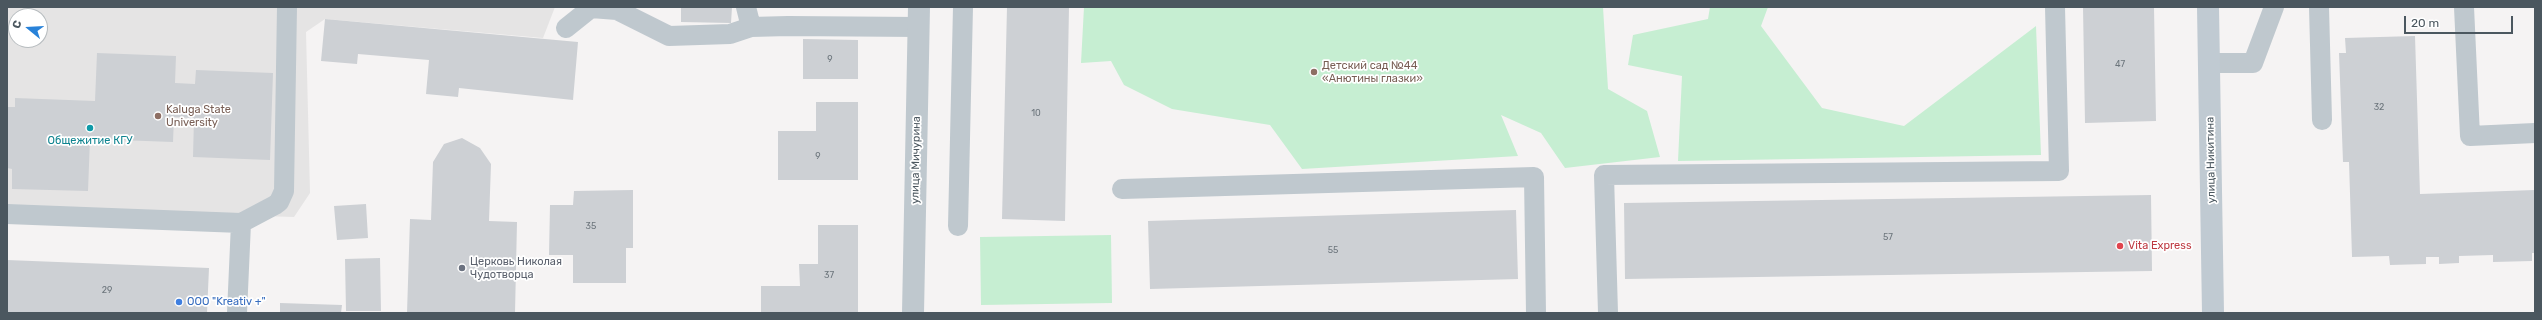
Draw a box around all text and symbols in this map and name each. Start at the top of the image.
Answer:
north arrow [8,8,48,48]
scale bar [2406,8,2515,34]
text: 20 m [2411,16,2439,30]
text: С [10,19,24,30]
house number: 9 [827,54,833,64]
place label: Детский сад №44 «Анютины глазки» [1322,59,1423,85]
house number: 47 [2115,59,2125,69]
marker: Детский сад №44 «Анютины глазки» [1309,67,1319,77]
house number: 32 [2374,102,2384,112]
place label: Kaluga State University [166,103,231,129]
house number: 10 [1031,108,1041,118]
marker: Kaluga State University [153,111,163,121]
street label: улица Мичурина [909,116,923,204]
street label: улица Никитина [2204,117,2218,203]
marker: Общежитие КГУ [85,123,95,133]
place label: Общежитие КГУ [48,134,132,148]
house number: 9 [815,151,821,161]
house number: 35 [586,221,596,231]
house number: 57 [1883,232,1893,242]
place label: Vita Express [2128,239,2192,253]
marker: Vita Express [2115,241,2125,251]
house number: 55 [1328,245,1338,255]
place label: Церковь Николая Чудотворца [470,255,562,281]
marker: Церковь Николая Чудотворца [457,263,467,273]
house number: 37 [824,270,834,280]
house number: 29 [102,285,112,295]
place label: OOO "Kreativ +" [187,295,266,309]
marker: OOO "Kreativ +" [174,297,184,307]

